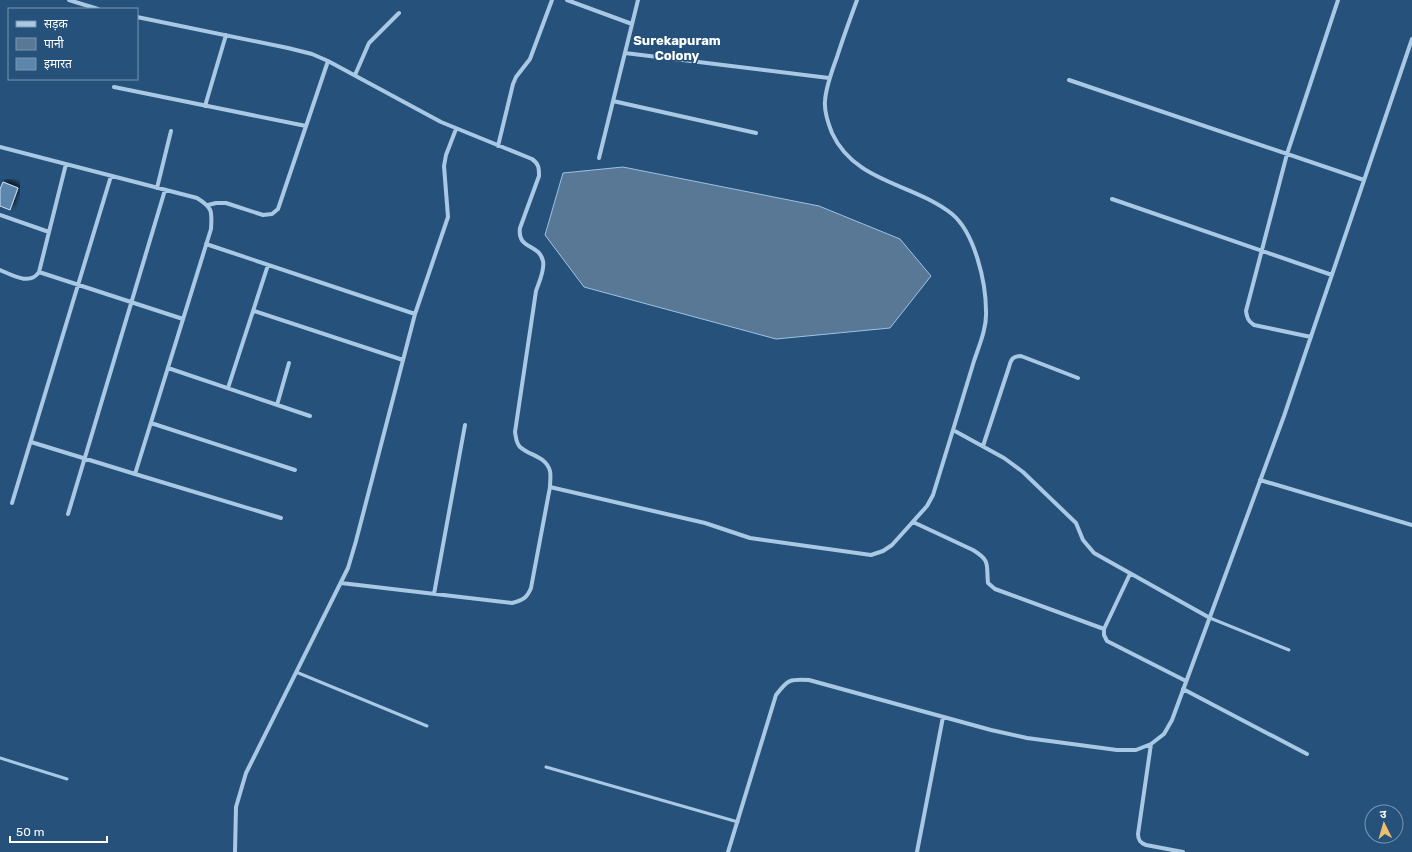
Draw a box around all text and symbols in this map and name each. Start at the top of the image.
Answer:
legend [8,8,138,80]
text: सड़क [44,17,69,31]
district label: Surekapuram Colony [633,33,721,63]
text: पानी [44,36,65,51]
text: इमारत [44,57,73,71]
north arrow [1364,804,1404,844]
text: उ [1379,808,1388,821]
scale bar [10,818,107,844]
text: 50 m [16,825,44,839]

